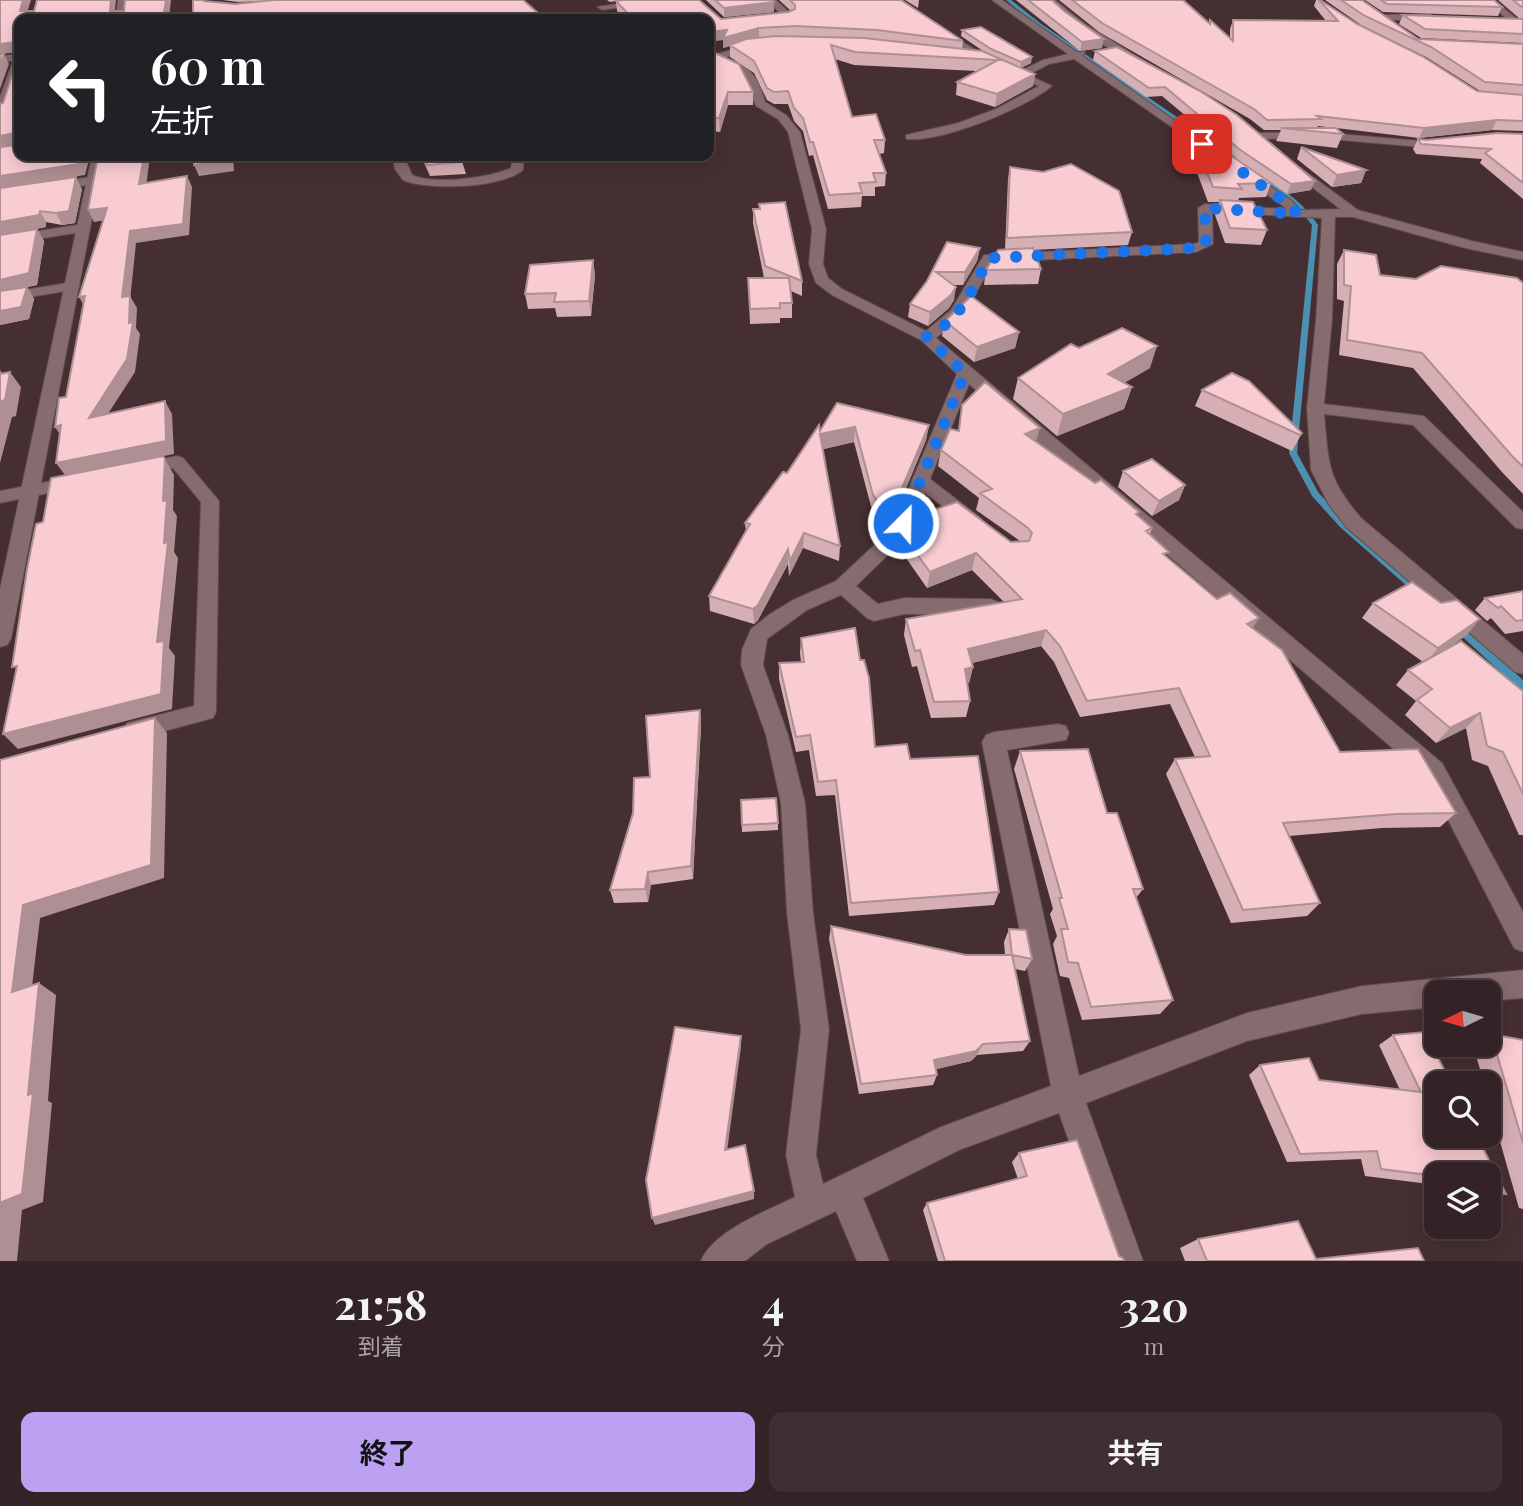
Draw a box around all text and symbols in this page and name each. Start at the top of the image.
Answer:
text: 60 m [150,32,265,97]
icon: left [35,42,126,133]
text: 左折 [150,97,214,140]
pin [1172,114,1232,174]
icon: arrive [1183,125,1221,163]
position arrow [866,486,940,560]
north arrow [1424,980,1502,1057]
map controls [1424,980,1501,1239]
button: search [1424,1071,1501,1148]
button: layers [1424,1162,1501,1239]
text: 21:58 [334,1275,427,1331]
text: 4 [762,1275,784,1331]
text: 320 [1119,1277,1189,1333]
text: 到着 [358,1330,404,1361]
text: 分 [762,1330,785,1361]
text: m [1144,1330,1164,1361]
button: 終了 [21,1412,755,1492]
button: 共有 [769,1412,1502,1492]

